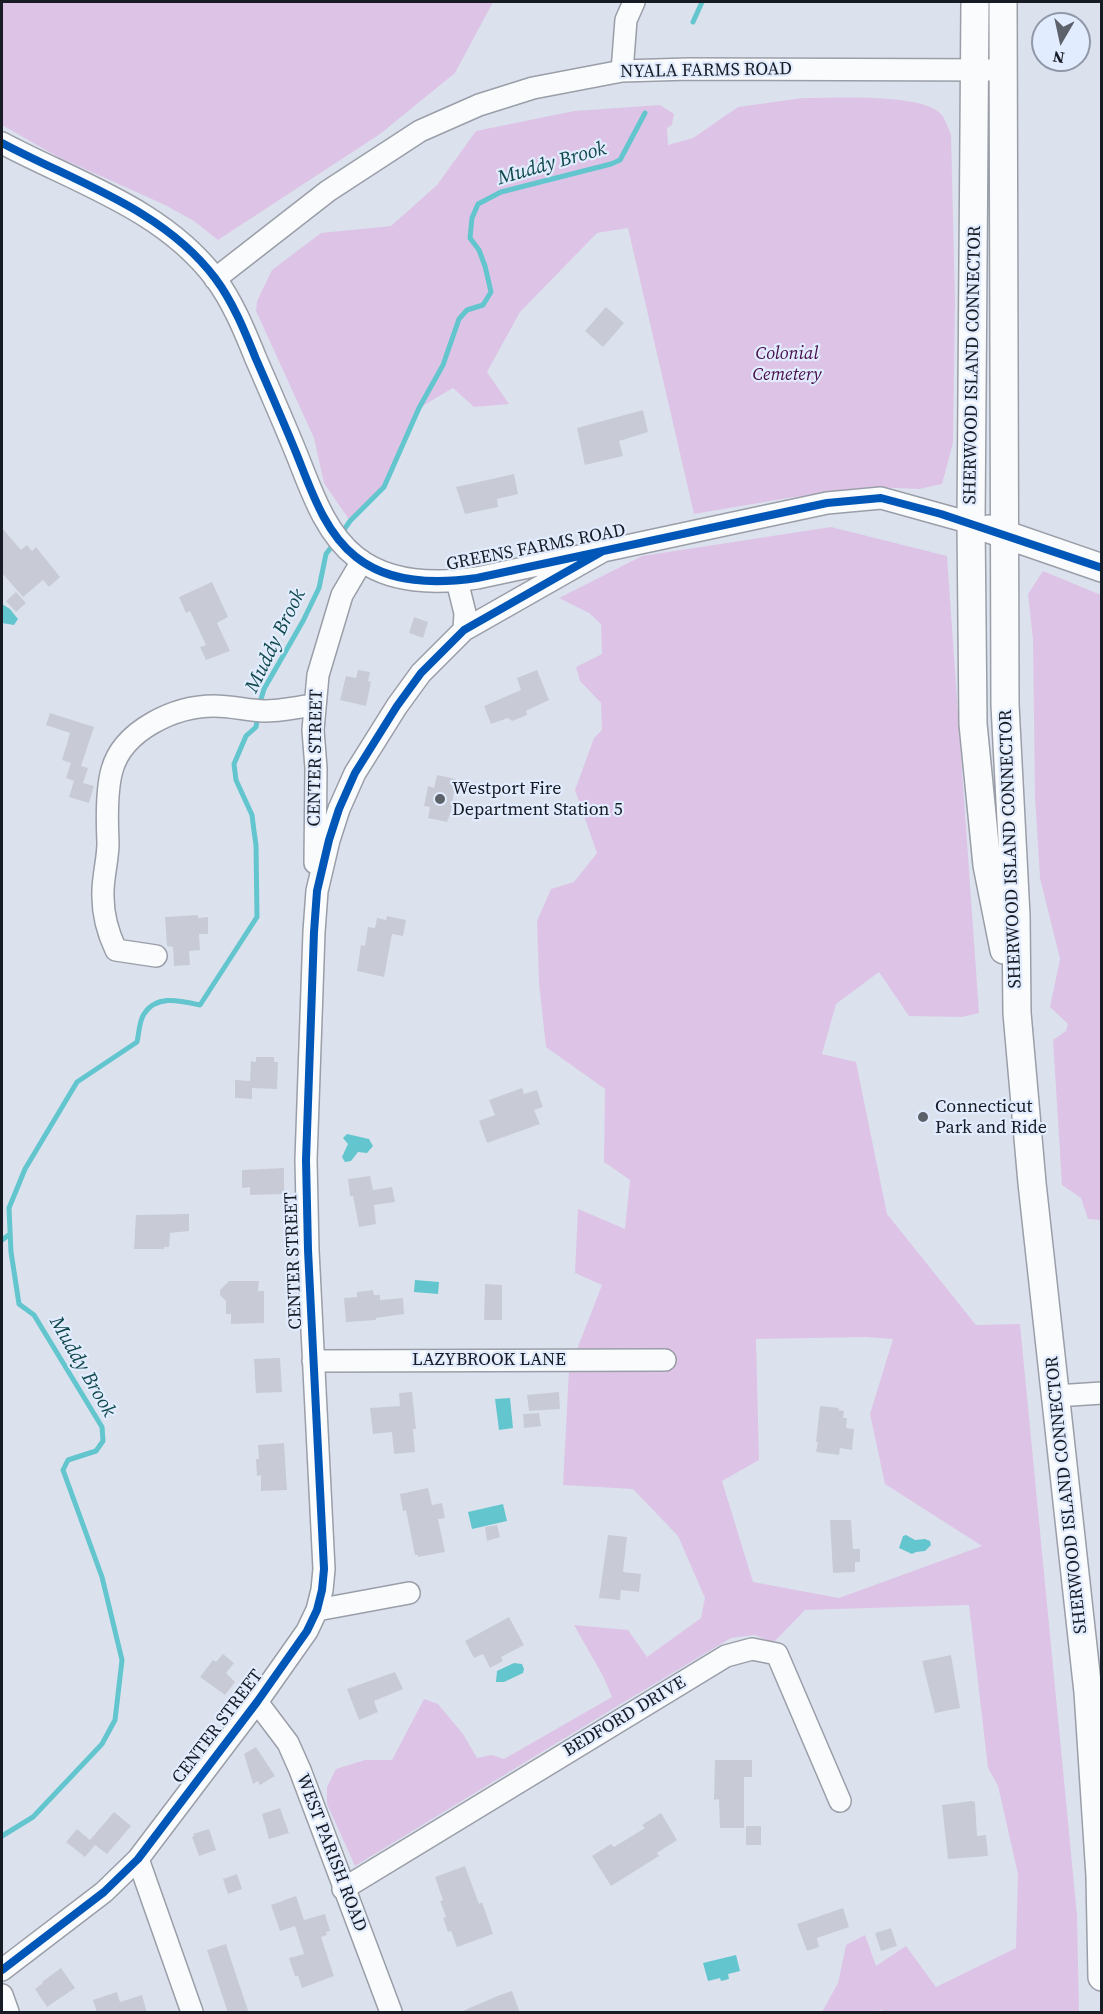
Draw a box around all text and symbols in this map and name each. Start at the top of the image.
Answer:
north arrow [1031,12,1091,72]
text: N [1051,46,1066,70]
street label: NYALA FARMS ROAD [620,59,792,83]
water label: Muddy Brook [495,137,609,191]
street label: SHERWOOD ISLAND CONNECTOR [960,225,986,505]
park label: Colonial Cemetery [752,343,822,386]
street label: GREENS FARMS ROAD [445,520,627,576]
water label: Muddy Brook [241,585,311,697]
street label: CENTER STREET [304,689,328,827]
street label: SHERWOOD ISLAND CONNECTOR [995,709,1027,989]
place label: Westport Fire Department Station 5 [452,778,623,820]
marker: Westport Fire Department Station 5 [433,792,447,806]
place label: Connecticut Park and Ride [935,1096,1047,1138]
marker: Connecticut Park and Ride [916,1110,930,1124]
street label: CENTER STREET [281,1192,307,1330]
water label: Muddy Brook [44,1312,120,1422]
street label: LAZYBROOK LANE [412,1349,566,1371]
street label: SHERWOOD ISLAND CONNECTOR [1042,1355,1092,1635]
street label: CENTER STREET [168,1666,268,1788]
street label: BEDFORD DRIVE [560,1672,690,1762]
street label: WEST PARISH ROAD [291,1771,371,1935]

